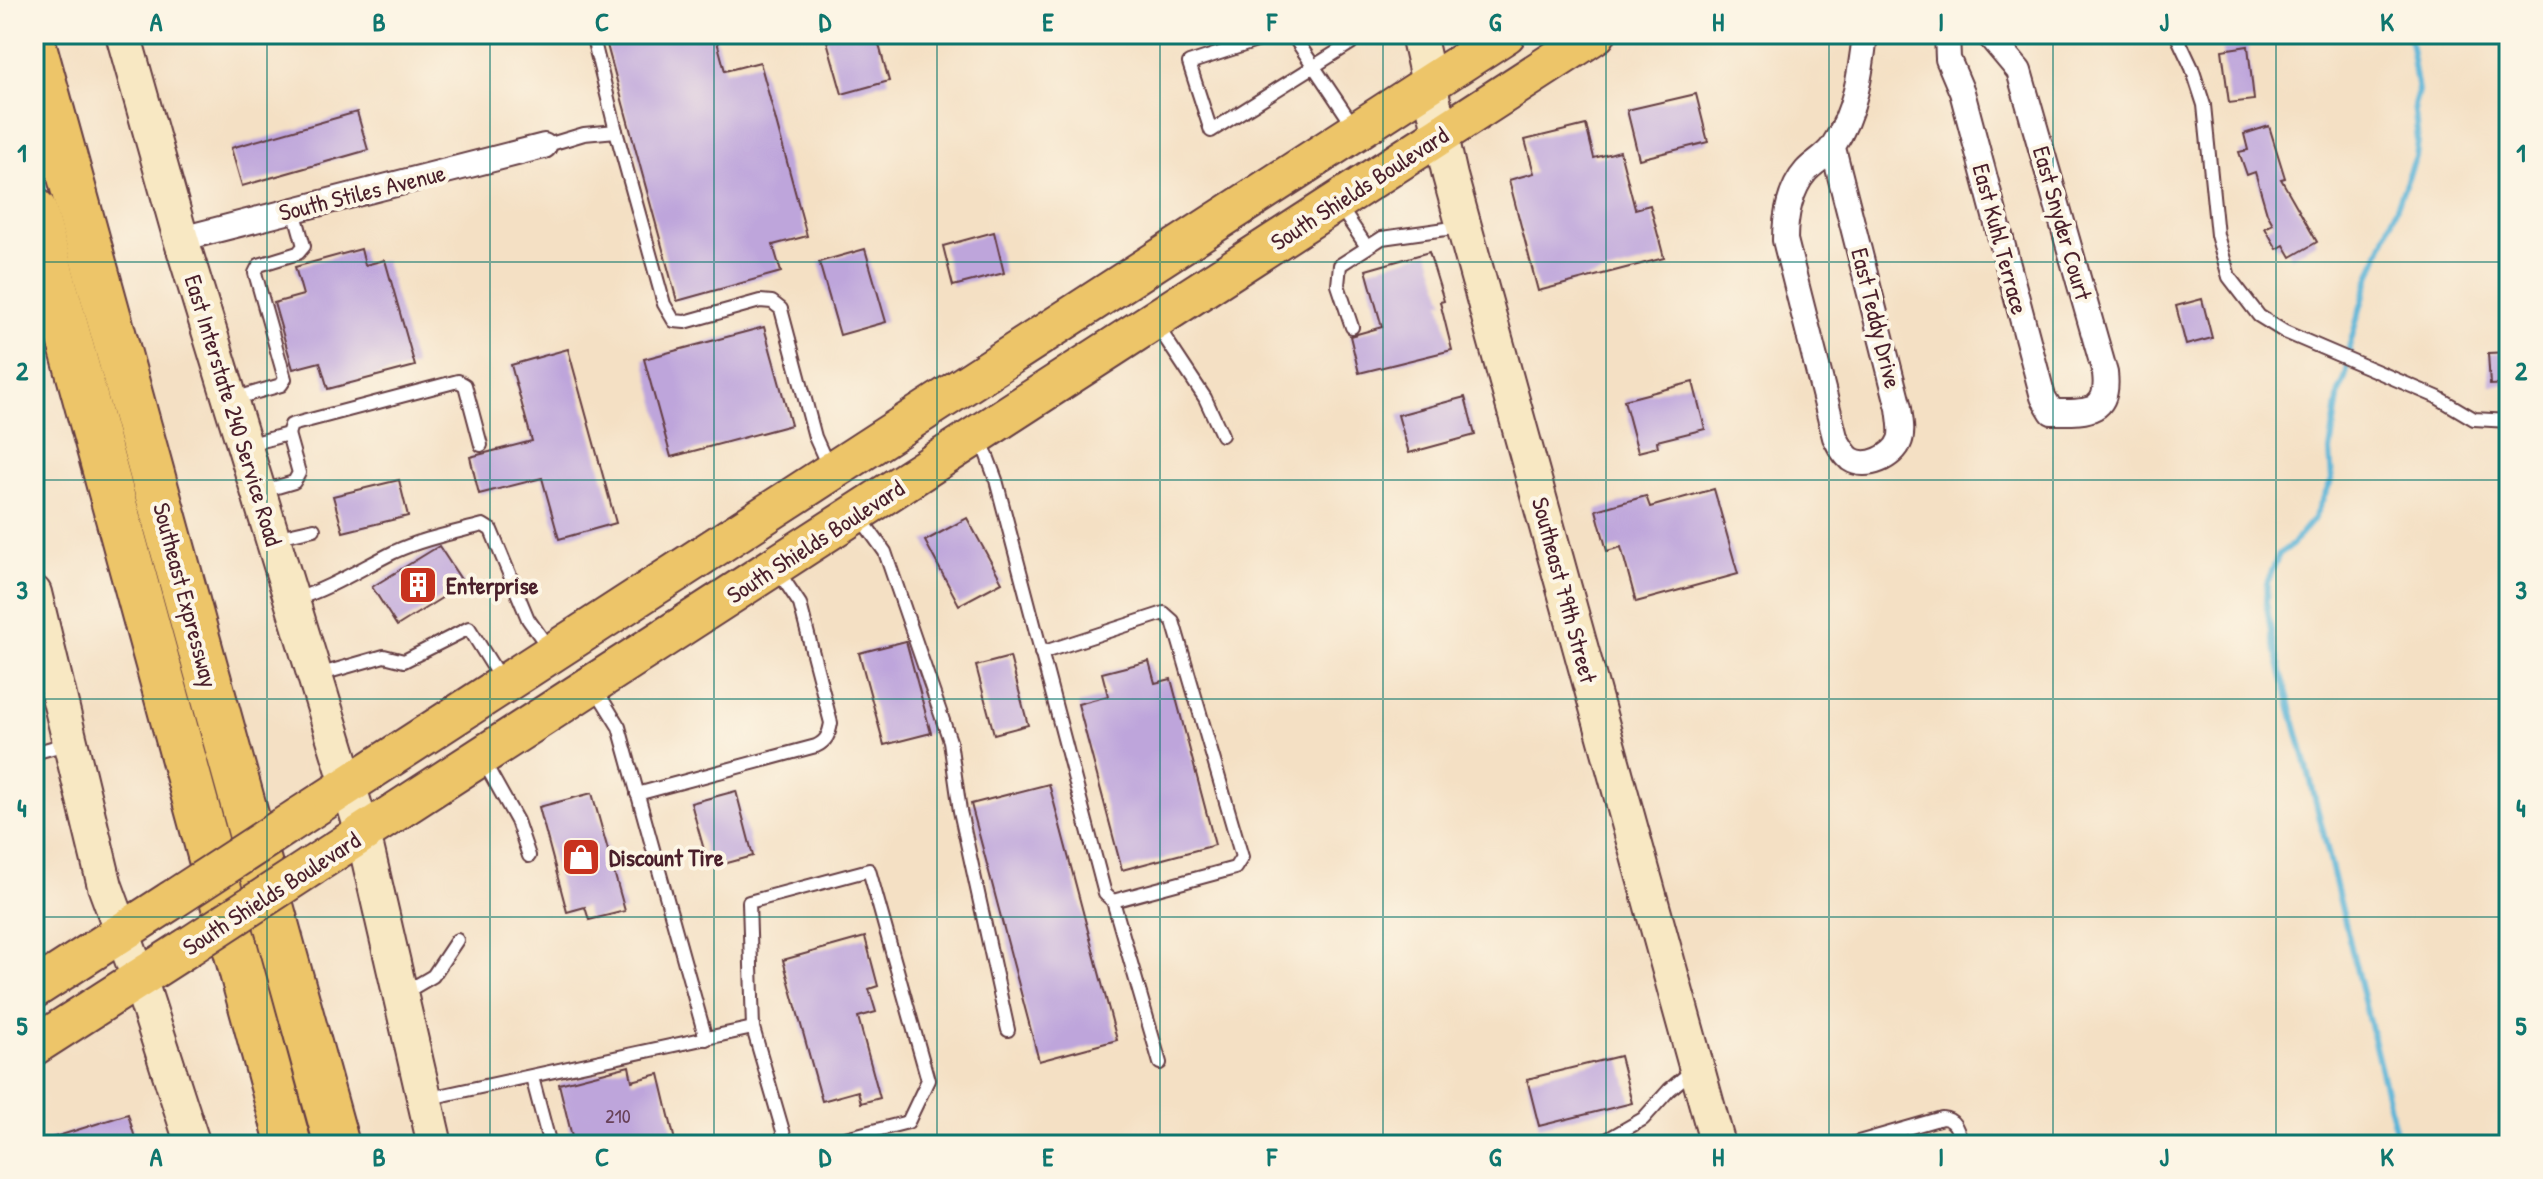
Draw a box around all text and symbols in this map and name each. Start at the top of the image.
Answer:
text: A [150,4,163,39]
text: B [372,4,386,39]
text: C [595,4,609,39]
text: D [819,4,832,39]
text: E [1042,4,1054,39]
text: F [1266,4,1278,39]
text: G [1489,4,1502,39]
text: H [1712,4,1724,39]
text: I [1938,4,1944,39]
text: J [2159,4,2169,39]
text: K [2380,4,2394,39]
street label: South Shields Boulevard [1264,119,1454,257]
text: 1 [17,135,27,170]
text: 1 [2516,135,2526,170]
street label: East Snyder Court [2026,142,2100,304]
street label: South Stiles Avenue [275,156,449,228]
street label: East Kuhl Terrace [1966,160,2037,318]
street label: East Teddy Drive [1844,245,1910,392]
street label: East Interstate 240 Service Road [178,271,290,549]
text: 2 [16,353,29,388]
text: 2 [2515,353,2528,388]
street label: South Shields Boulevard [720,472,910,610]
street label: Southeast 79th Street [1525,494,1605,687]
street label: Southeast Expressway [146,499,226,691]
building icon: Enterprise [397,564,439,606]
place label: Enterprise [446,569,539,602]
text: 3 [16,572,28,607]
text: 3 [2515,572,2527,607]
text: 4 [17,790,27,825]
text: 4 [2516,790,2526,825]
street label: South Shields Boulevard [176,824,366,962]
shop icon: Discount Tire [560,836,602,878]
place label: Discount Tire [609,841,724,873]
text: 5 [17,1008,28,1043]
text: 5 [2516,1008,2527,1043]
house number: 210 [605,1102,631,1129]
text: A [150,1139,163,1174]
text: B [372,1139,386,1174]
text: C [595,1139,609,1174]
text: D [819,1139,832,1174]
text: E [1042,1139,1054,1174]
text: F [1266,1139,1278,1174]
text: G [1489,1139,1502,1174]
text: H [1712,1139,1724,1174]
text: I [1938,1139,1944,1174]
text: J [2159,1139,2169,1174]
text: K [2380,1139,2394,1174]

